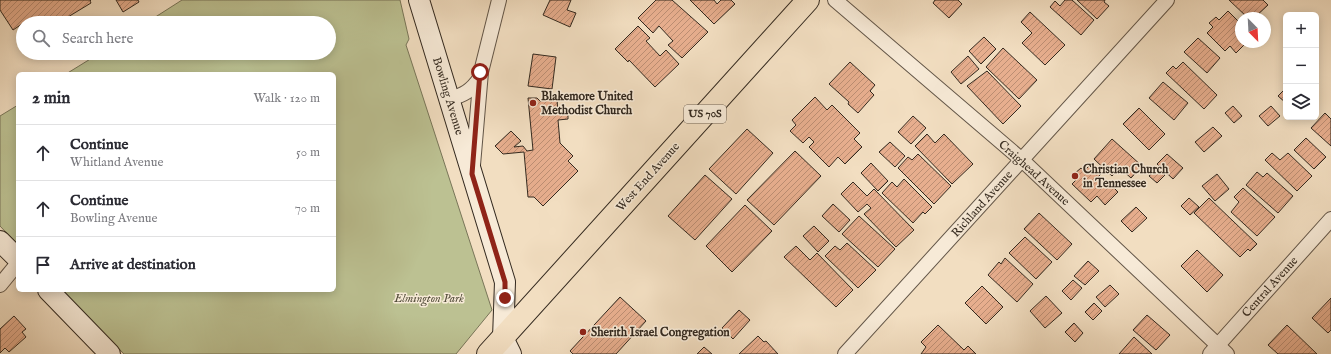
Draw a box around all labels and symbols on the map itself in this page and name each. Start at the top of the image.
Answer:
north arrow [1235,12,1271,48]
street label: Bowling Avenue [429,55,467,137]
route start [471,63,489,81]
place label: Blakemore United Methodist Church [541,89,634,118]
marker: Blakemore United Methodist Church [528,98,538,108]
road number: US 70S [684,105,726,123]
street label: Craighead Avenue [995,137,1073,209]
street label: West End Avenue [613,139,683,215]
place label: Christian Church in Tennessee [1083,162,1169,191]
street label: Richland Avenue [948,167,1016,240]
marker: Christian Church in Tennessee [1070,171,1080,181]
street label: Central Avenue [1239,253,1302,321]
route end [496,289,514,307]
park label: Elmington Park [393,291,464,307]
place label: Sherith Israel Congregation [591,325,730,341]
marker: Sherith Israel Congregation [578,327,588,337]

